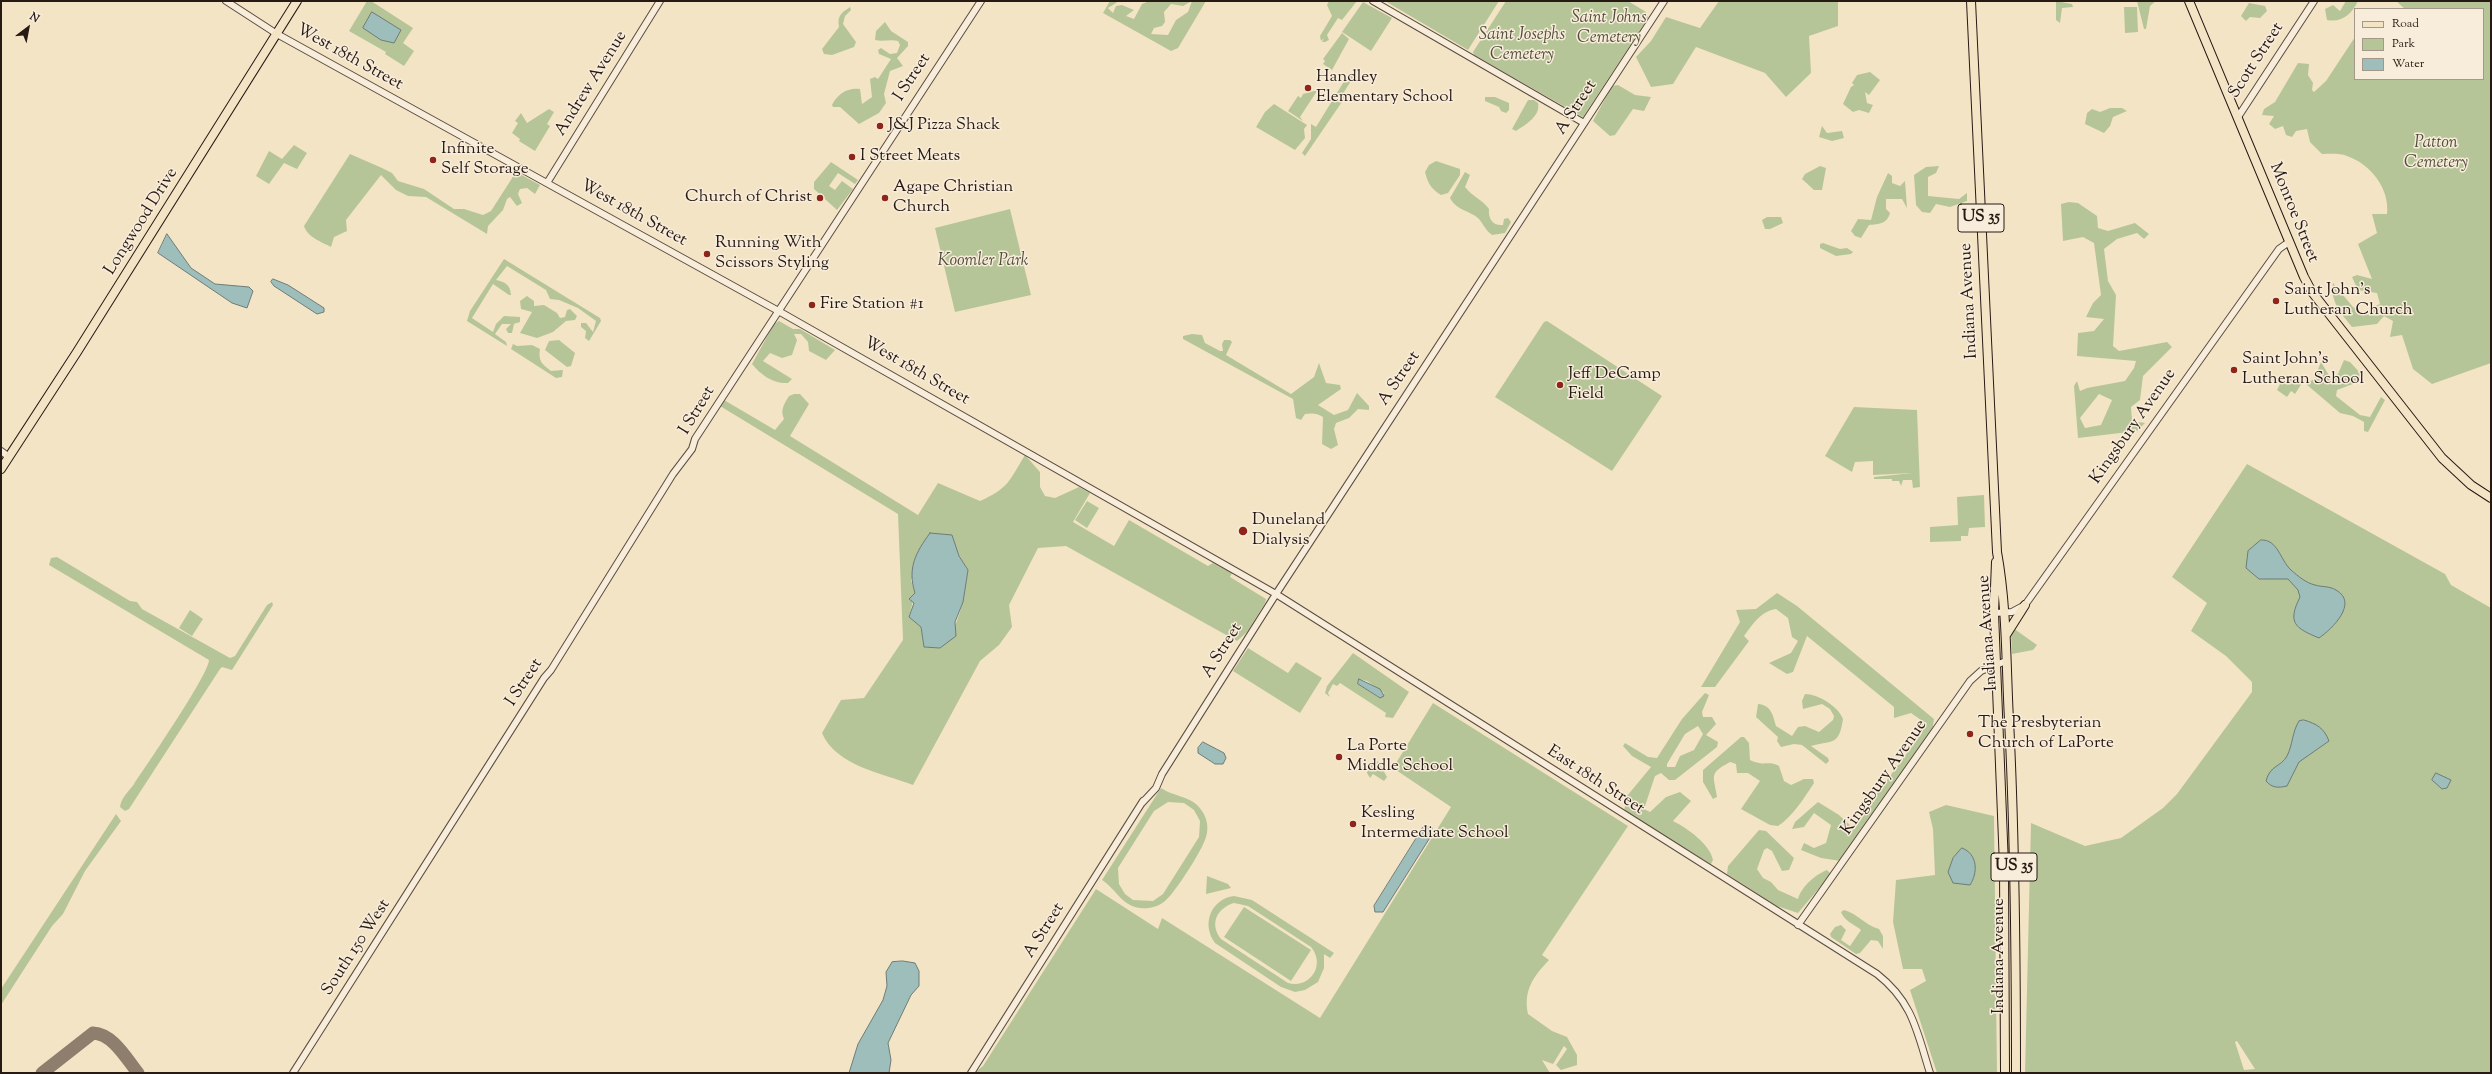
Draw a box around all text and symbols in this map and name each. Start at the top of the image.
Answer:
north arrow [8,8,48,48]
legend [2354,8,2484,80]
text: N [26,9,42,27]
park label: Saint Johns Cemetery [1571,9,1647,49]
text: Road [2392,15,2419,33]
street label: Scott Street [2225,19,2289,103]
street label: West 18th Street [292,20,406,96]
park label: Saint Josephs Cemetery [1479,26,1565,66]
street label: Andrew Avenue [551,28,633,140]
text: Park [2392,35,2415,53]
street label: I Street [890,50,936,106]
text: Water [2392,55,2424,73]
place label: Handley Elementary School [1316,68,1453,108]
street label: A Street [1552,77,1602,139]
marker: Handley Elementary School [1303,83,1313,93]
place label: J&J Pizza Shack [888,116,1000,136]
marker: J&J Pizza Shack [875,121,885,131]
park label: Patton Cemetery [2404,134,2468,174]
place label: Infinite Self Storage [441,140,529,180]
place label: I Street Meats [860,147,960,167]
marker: I Street Meats [847,152,857,162]
marker: Infinite Self Storage [428,155,438,165]
street label: Monroe Street [2264,160,2322,266]
street label: Longwood Drive [101,165,183,279]
street label: West 18th Street [576,176,690,252]
place label: Agape Christian Church [893,178,1013,218]
place label: Church of Christ [685,188,812,208]
marker: Church of Christ [815,193,825,203]
marker: Agape Christian Church [880,193,890,203]
road number: US 35 [1958,204,2004,232]
place label: Running With Scissors Styling [715,234,829,274]
street label: Indiana Avenue [1957,243,1983,359]
marker: Running With Scissors Styling [702,249,712,259]
park label: Koomler Park [938,252,1028,272]
place label: Saint John's Lutheran Church [2284,281,2413,321]
place label: Fire Station #1 [820,295,924,315]
marker: Saint John's Lutheran Church [2271,296,2281,306]
marker: Fire Station #1 [807,300,817,310]
street label: West 18th Street [859,333,973,411]
street label: A Street [1374,348,1426,410]
place label: Saint John's Lutheran School [2242,350,2364,390]
place label: Jeff DeCamp Field [1568,365,1661,405]
street label: Kingsbury Avenue [2087,365,2181,489]
marker: Saint John's Lutheran School [2229,365,2239,375]
marker: Jeff DeCamp Field [1555,380,1565,390]
street label: I Street [676,383,720,439]
place label: Duneland Dialysis [1252,511,1325,551]
marker: Duneland Dialysis [1237,525,1249,537]
street label: Indiana Avenue [1975,574,2003,692]
street label: A Street [1198,620,1248,682]
street label: I Street [502,655,548,711]
place label: The Presbyterian Church of LaPorte [1978,714,2114,754]
street label: Kingsbury Avenue [1838,716,1932,840]
marker: The Presbyterian Church of LaPorte [1965,729,1975,739]
place label: La Porte Middle School [1347,737,1453,777]
street label: East 18th Street [1543,742,1647,820]
marker: La Porte Middle School [1334,752,1344,762]
place label: Kesling Intermediate School [1361,804,1509,844]
marker: Kesling Intermediate School [1348,819,1358,829]
road number: US 35 [1991,853,2037,881]
street label: South 150 West [318,896,396,1000]
street label: Indiana Avenue [1990,898,2010,1014]
street label: A Street [1020,900,1070,962]

